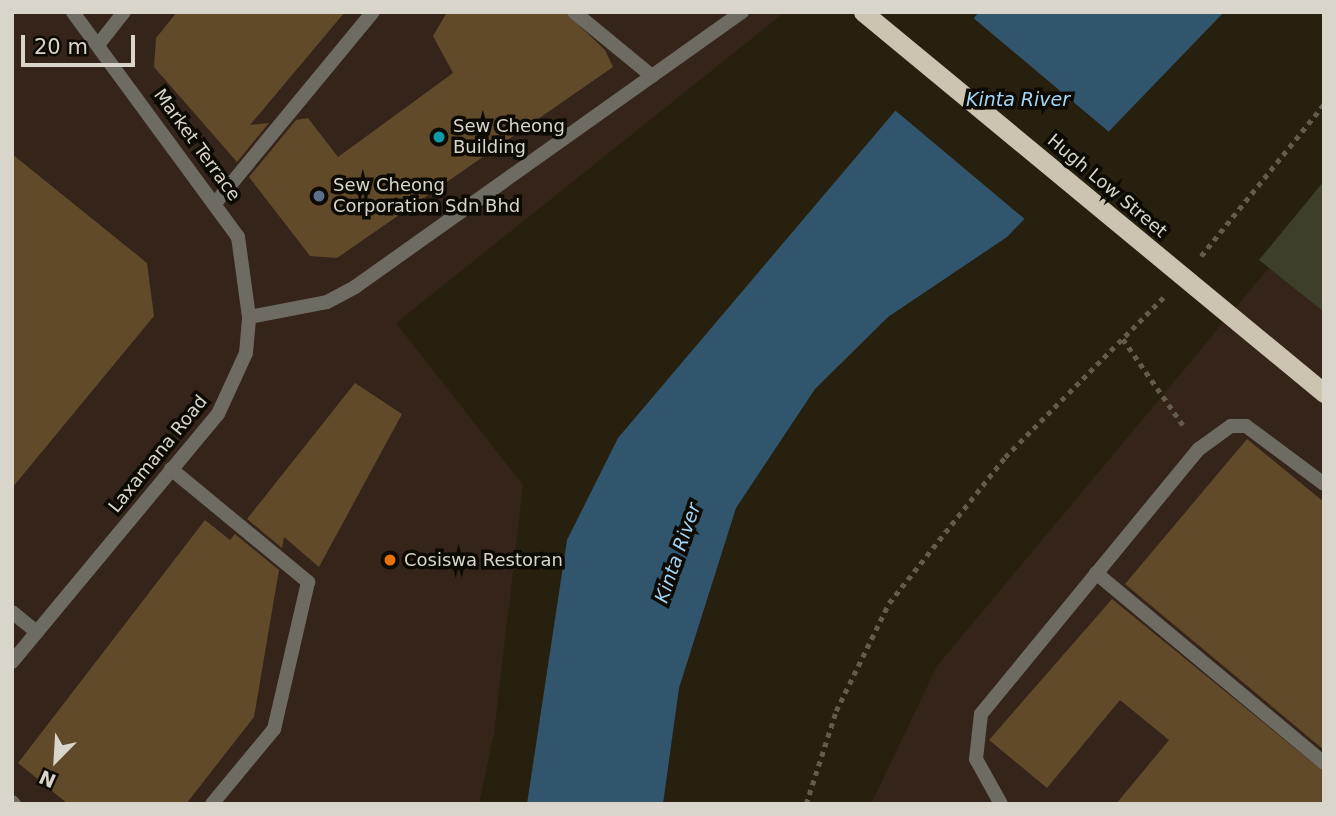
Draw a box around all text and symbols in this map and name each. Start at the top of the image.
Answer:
scale bar [24,21,138,65]
text: 20 m [34,35,88,59]
street label: Market Terrace [149,85,245,205]
water label: Kinta River [966,89,1070,111]
place label: Sew Cheong Building [453,116,565,158]
marker: Sew Cheong Building [431,129,447,145]
street label: Hugh Low Street [1043,130,1171,242]
place label: Sew Cheong Corporation Sdn Bhd [333,175,520,218]
marker: Sew Cheong Corporation Sdn Bhd [311,188,327,204]
street label: Laxamana Road [104,391,212,517]
water label: Kinta River [650,500,706,606]
place label: Cosiswa Restoran [404,549,563,571]
marker: Cosiswa Restoran [382,552,398,568]
north arrow [21,725,91,795]
text: N [36,766,59,792]

